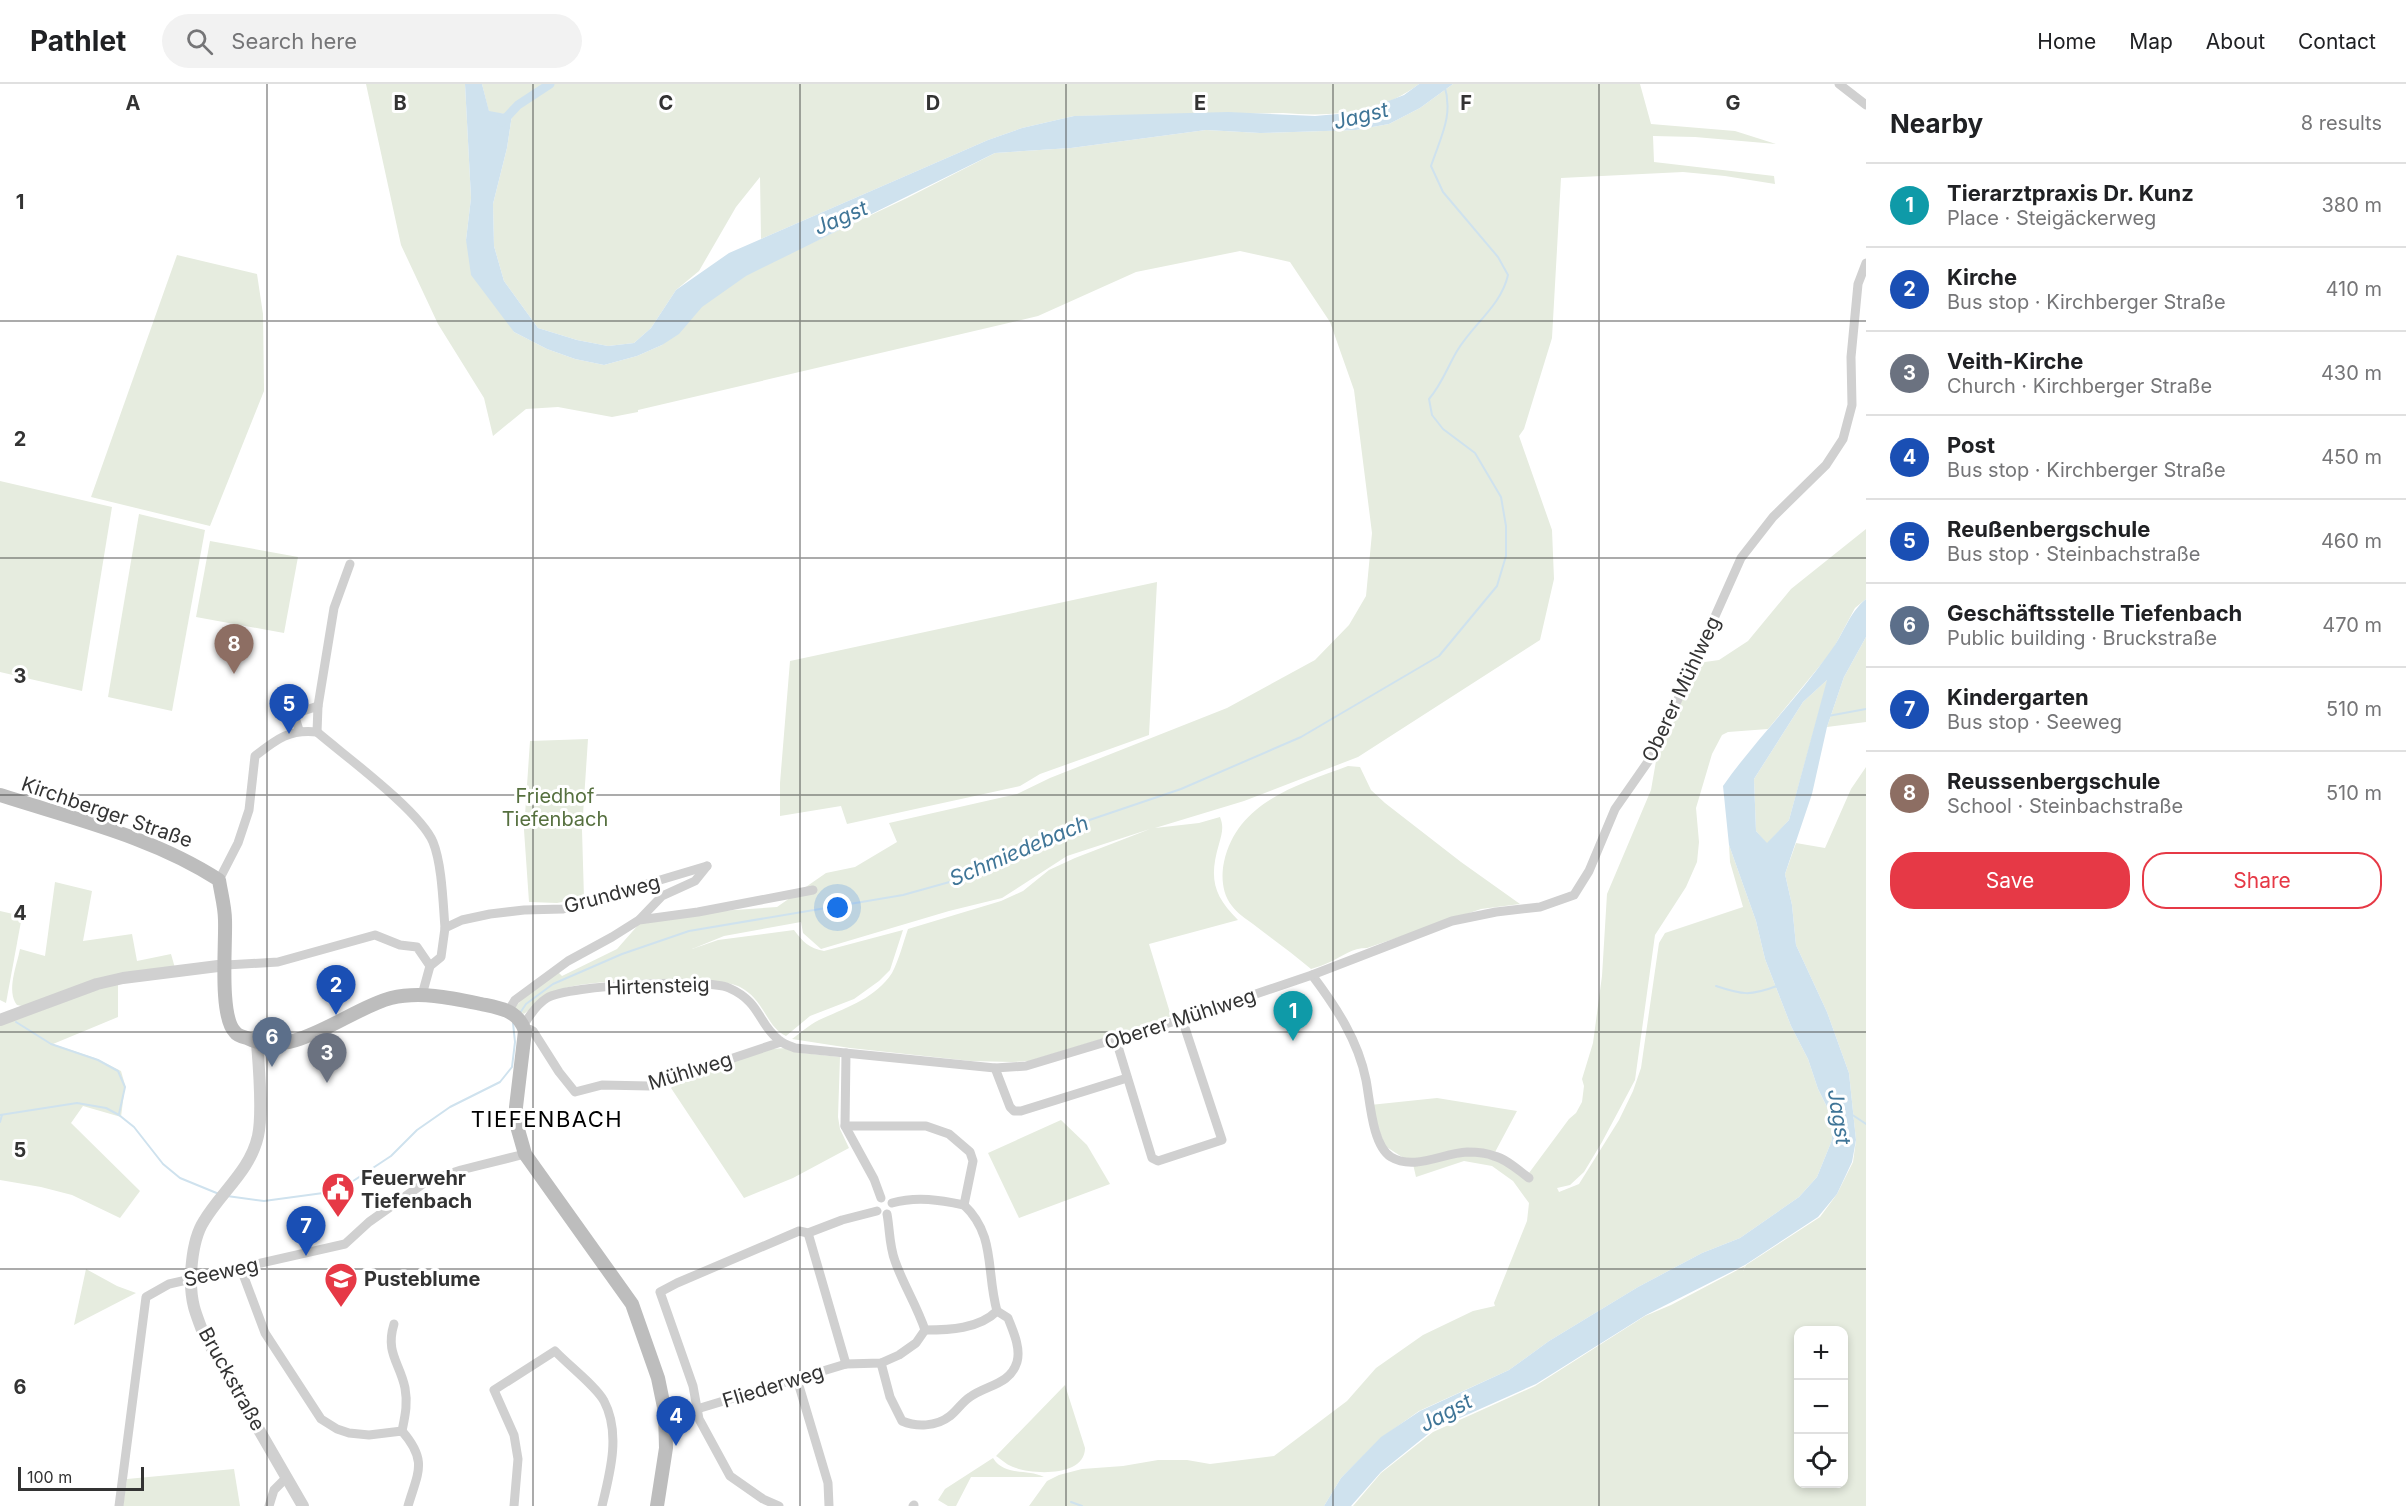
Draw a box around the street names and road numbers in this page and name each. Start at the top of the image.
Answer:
street label: Oberer Mühlweg [1637,612,1725,766]
street label: Kirchberger Straße [18,771,196,853]
street label: Grundweg [561,870,663,918]
street label: Hirtensteig [606,972,710,1000]
street label: Oberer Mühlweg [1101,983,1259,1055]
street label: Mühlweg [645,1047,735,1095]
street label: Seeweg [181,1252,261,1292]
street label: Bruckstraße [194,1323,270,1435]
street label: Fliederweg [719,1359,827,1413]

